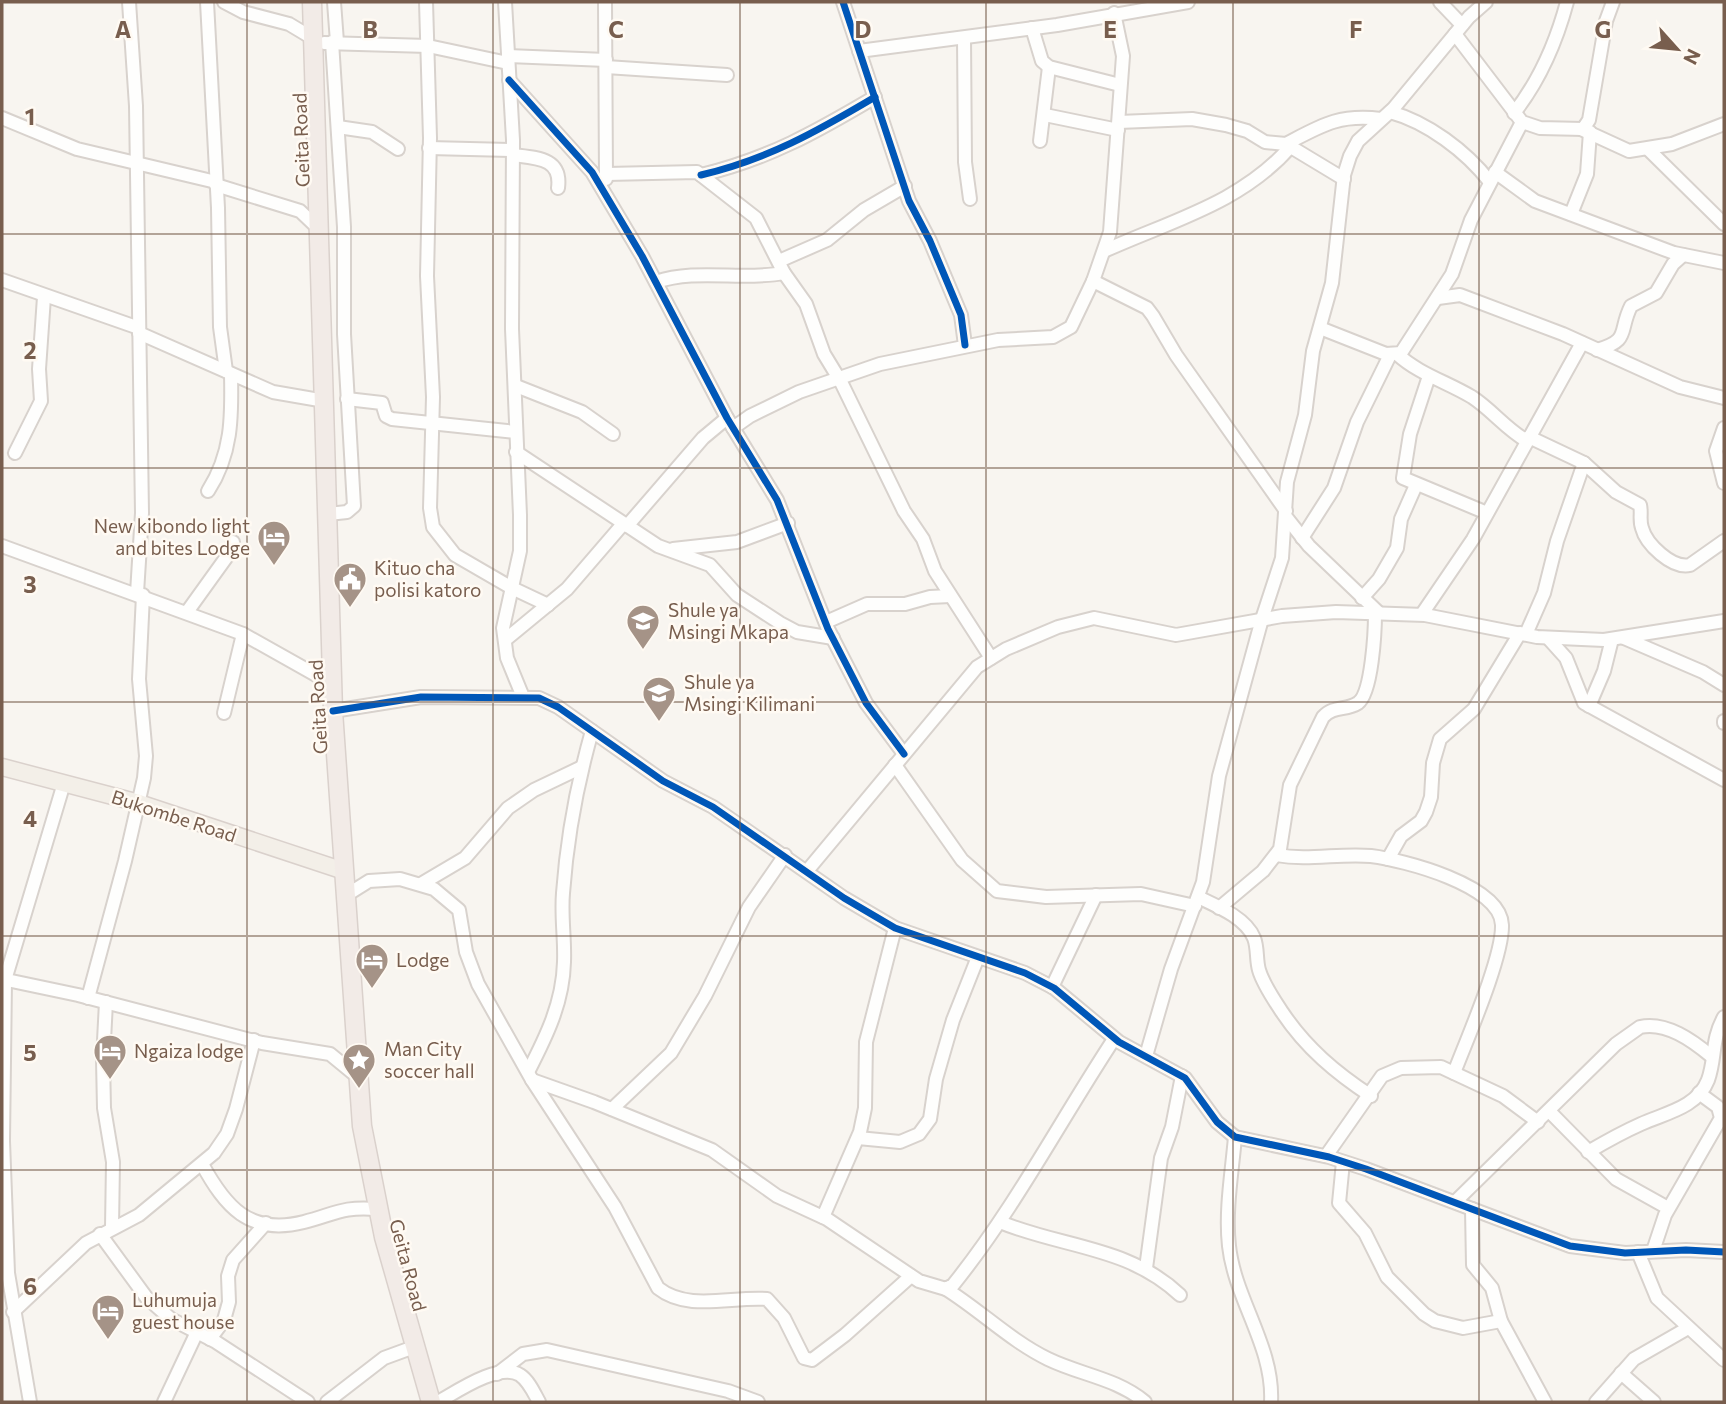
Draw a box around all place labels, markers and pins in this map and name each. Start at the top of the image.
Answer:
place label: New kibondo light and bites Lodge [94,514,250,559]
hotel icon: New kibondo light and bites Lodge [255,518,293,567]
place label: Kituo cha polisi katoro [374,556,481,601]
public building icon: Kituo cha polisi katoro [331,560,369,609]
place label: Shule ya Msingi Mkapa [668,598,789,643]
school or university icon: Shule ya Msingi Mkapa [624,602,662,651]
place label: Shule ya Msingi Kilimani [684,670,815,715]
school or university icon: Shule ya Msingi Kilimani [640,674,678,723]
hotel icon: Lodge [353,941,391,990]
place label: Lodge [396,948,449,971]
hotel icon: Ngaiza lodge [91,1032,129,1081]
place label: Man City soccer hall [384,1037,475,1082]
place label: Ngaiza lodge [134,1039,244,1062]
place icon: Man City soccer hall [340,1041,378,1090]
place label: Luhumuja guest house [132,1288,234,1333]
hotel icon: Luhumuja guest house [89,1292,127,1341]

